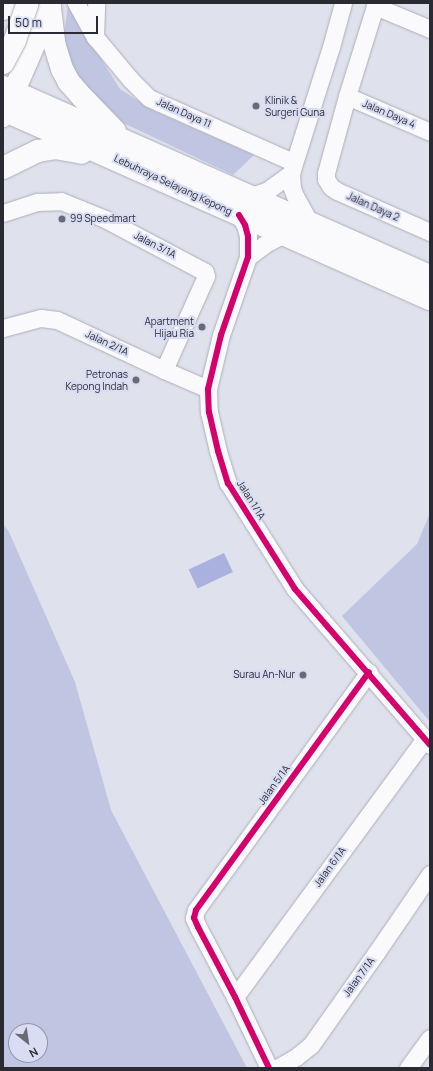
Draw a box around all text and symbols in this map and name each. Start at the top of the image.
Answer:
scale bar [10,8,100,34]
text: 50 m [15,14,42,31]
place label: Klinik & Surgeri Guna [265,94,325,118]
street label: Jalan Daya 11 [155,96,213,130]
street label: Jalan Daya 4 [361,97,417,131]
marker: Klinik & Surgeri Guna [250,100,262,112]
street label: Lebuhraya Selayang Kepong [112,152,234,218]
street label: Jalan Daya 2 [345,190,401,224]
place label: 99 Speedmart [70,213,136,225]
marker: 99 Speedmart [57,214,67,224]
street label: Jalan 3/1A [132,229,178,261]
place label: Apartment Hijau Ria [144,315,194,338]
marker: Apartment Hijau Ria [197,322,207,332]
street label: Jalan 2/1A [84,328,130,358]
place label: Petronas Kepong Indah [65,368,128,392]
marker: Petronas Kepong Indah [131,375,141,385]
street label: Jalan 1/1A [234,478,268,522]
place label: Surau An-Nur [233,669,295,681]
marker: Surau An-Nur [298,670,308,680]
street label: Jalan 5/1A [256,763,292,807]
street label: Jalan 6/1A [312,845,348,889]
street label: Jalan 7/1A [341,955,377,999]
north arrow [8,1023,48,1063]
text: N [27,1044,41,1061]

